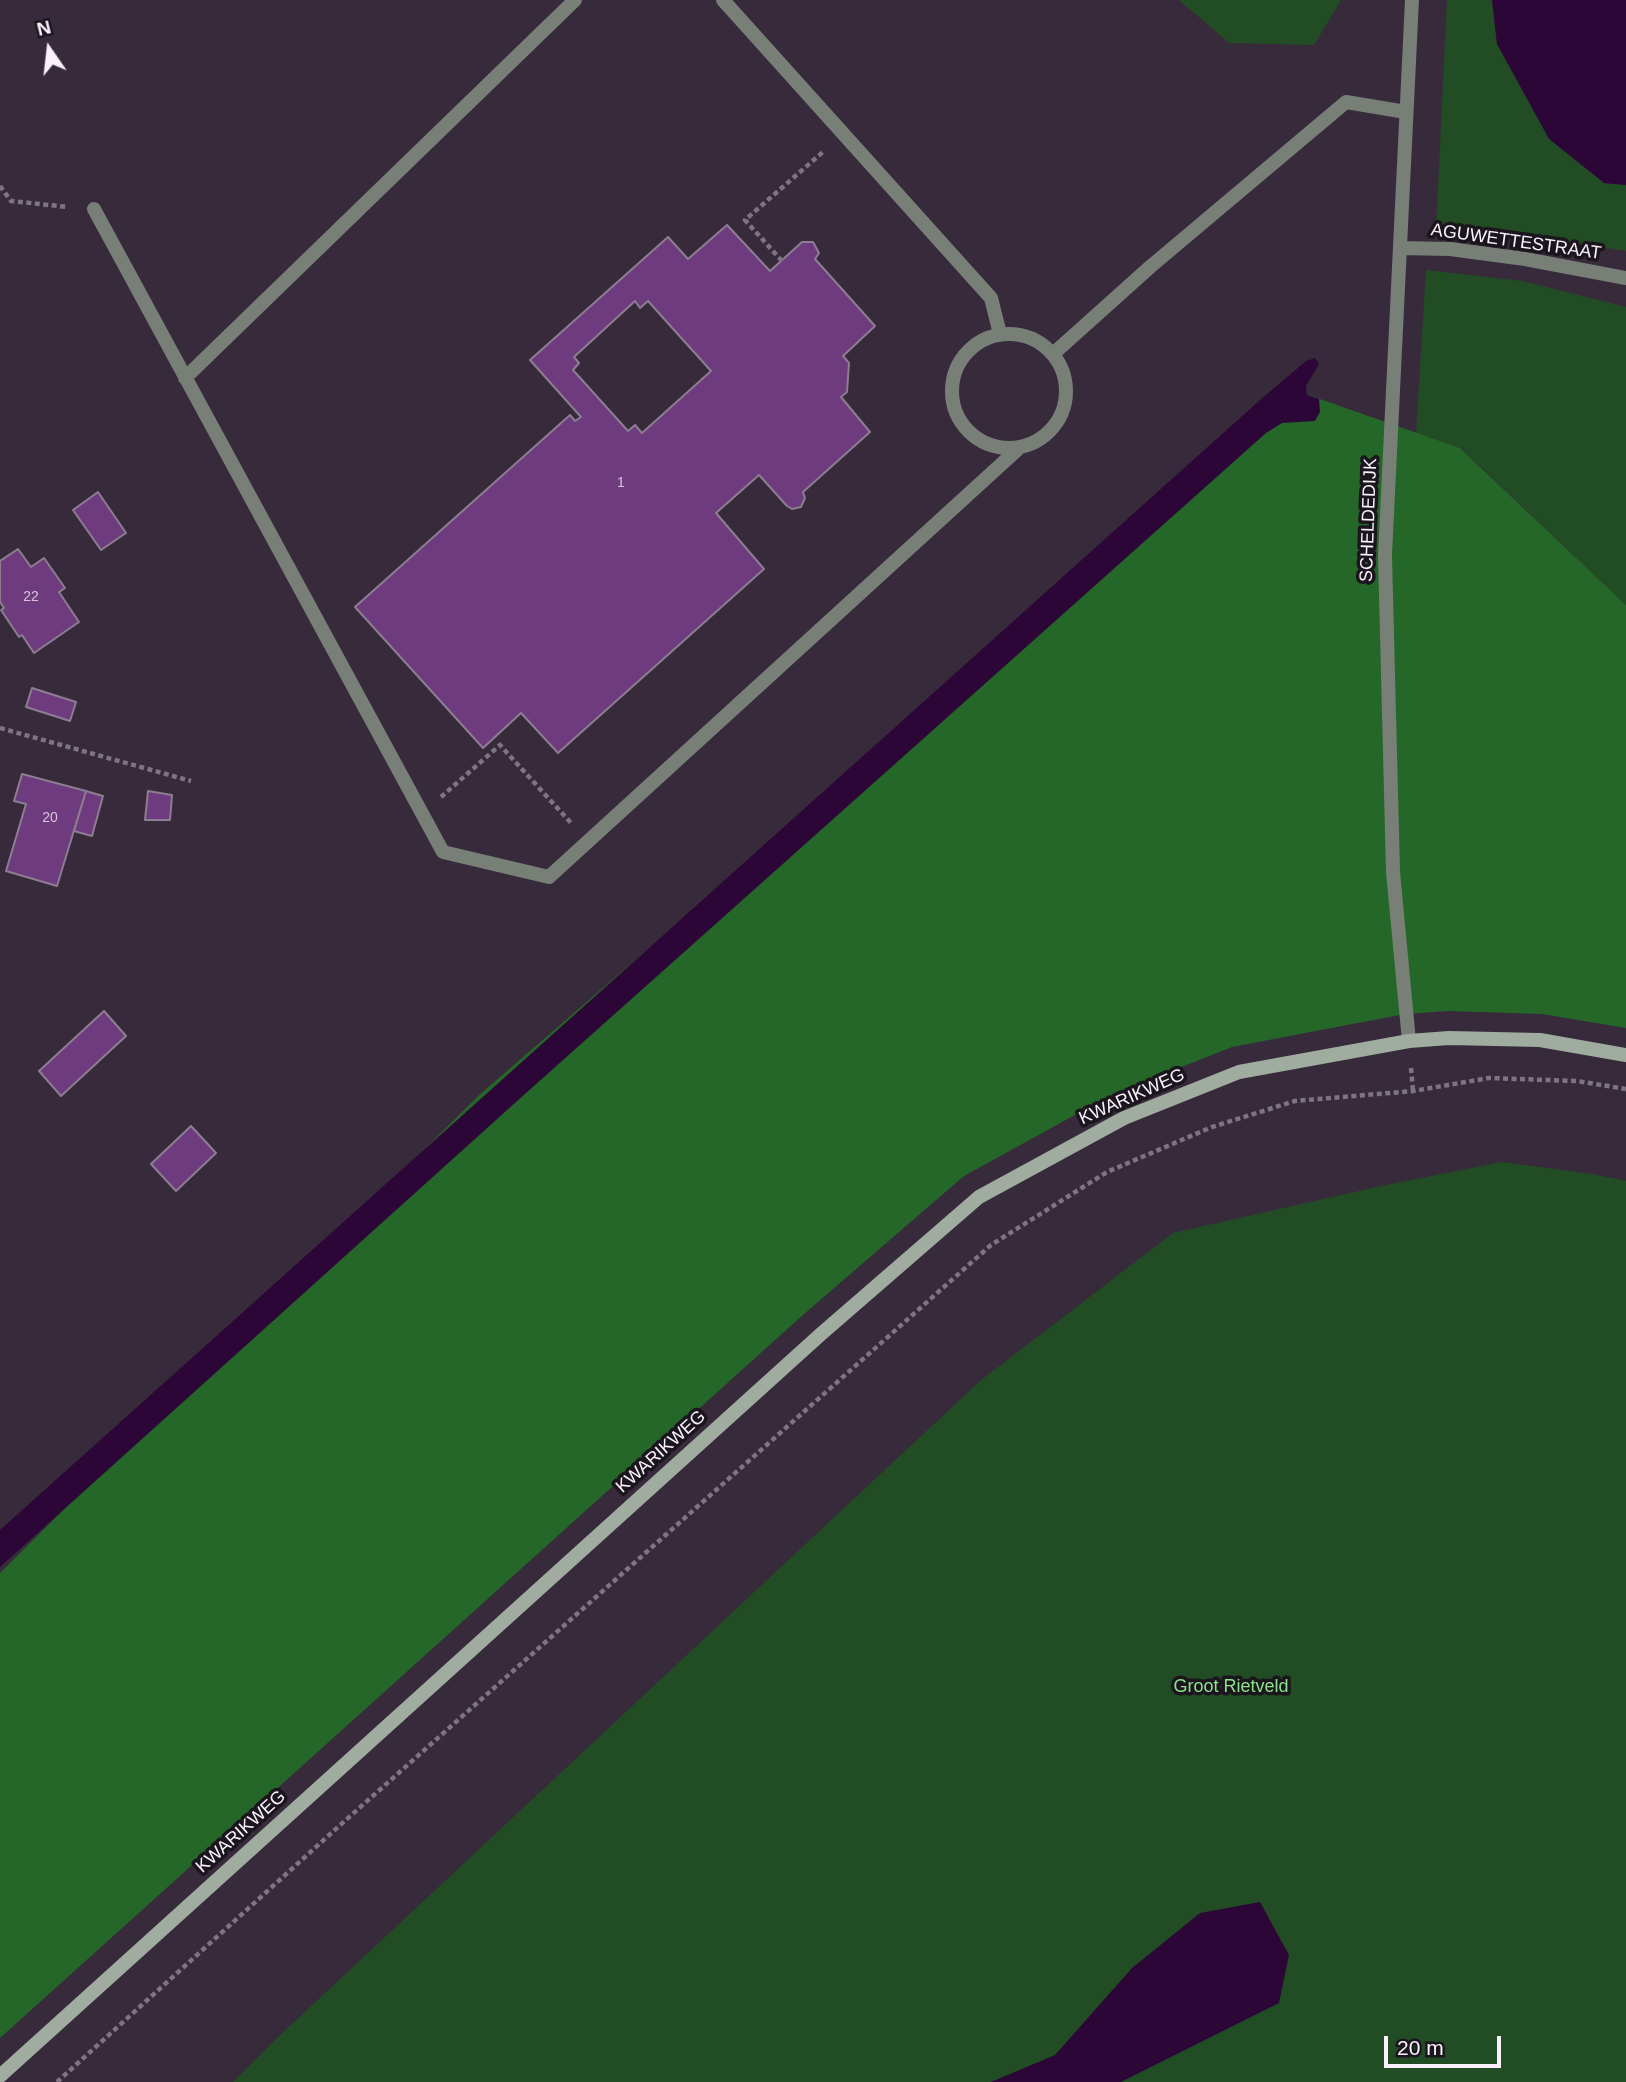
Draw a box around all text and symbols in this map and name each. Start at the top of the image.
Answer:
north arrow [14,14,84,84]
text: N [35,16,53,40]
street label: AGUWETTESTRAAT [1429,219,1603,265]
street label: SCHELDEDIJK [1356,458,1382,582]
house number: 1 [617,475,625,491]
house number: 22 [23,589,39,605]
house number: 20 [42,810,58,826]
street label: KWARIKWEG [1076,1064,1188,1130]
street label: KWARIKWEG [612,1406,710,1498]
park label: Groot Rietveld [1173,1676,1289,1698]
street label: KWARIKWEG [192,1786,290,1878]
scale bar [1388,2022,1505,2066]
text: 20 m [1397,2036,1444,2059]

